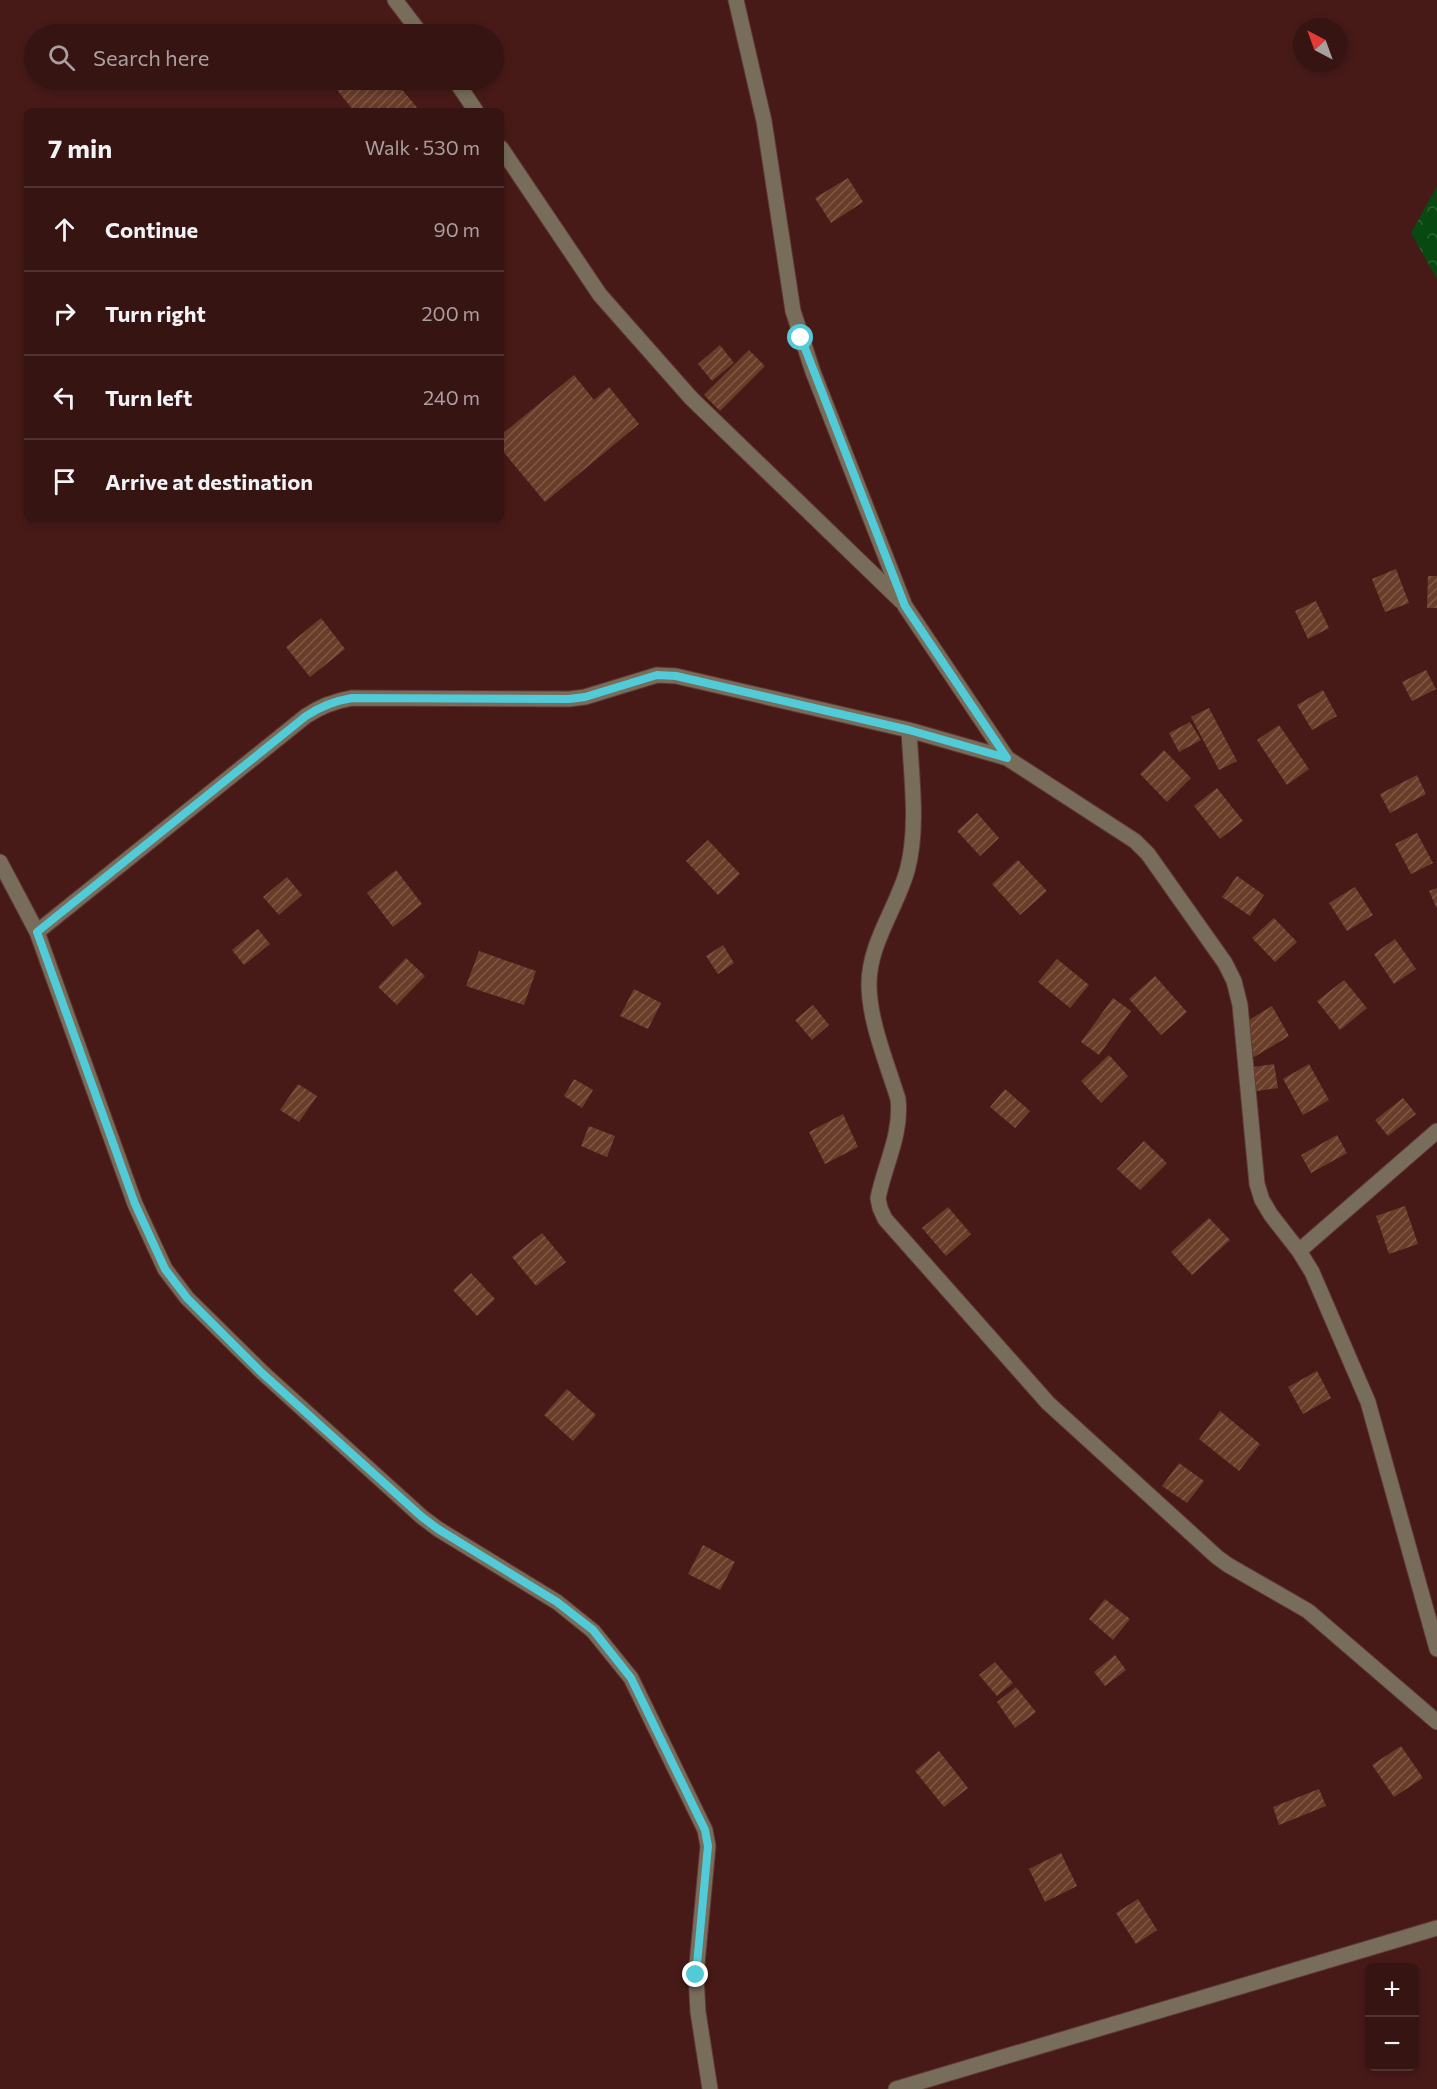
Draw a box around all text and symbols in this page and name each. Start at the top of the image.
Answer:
north arrow [1293,18,1347,72]
search box [24,24,504,90]
icon: search [45,41,78,74]
text: Search here [93,44,209,71]
text: 7 min [48,132,112,163]
text: Walk · 530 m [365,135,480,159]
icon: ahead [48,213,81,246]
text: Continue [105,216,198,243]
text: 90 m [434,217,480,241]
icon: right [48,297,81,330]
text: Turn right [105,300,206,327]
text: 200 m [422,301,480,325]
route start [787,324,813,350]
icon: left [48,381,81,414]
text: Turn left [105,384,192,411]
text: 240 m [423,385,480,409]
icon: arrive [48,465,81,498]
text: Arrive at destination [105,468,313,495]
route end [682,1961,708,1987]
map controls [1365,1963,1419,2071]
button: + [1365,1963,1419,2017]
button: − [1365,2017,1419,2071]

